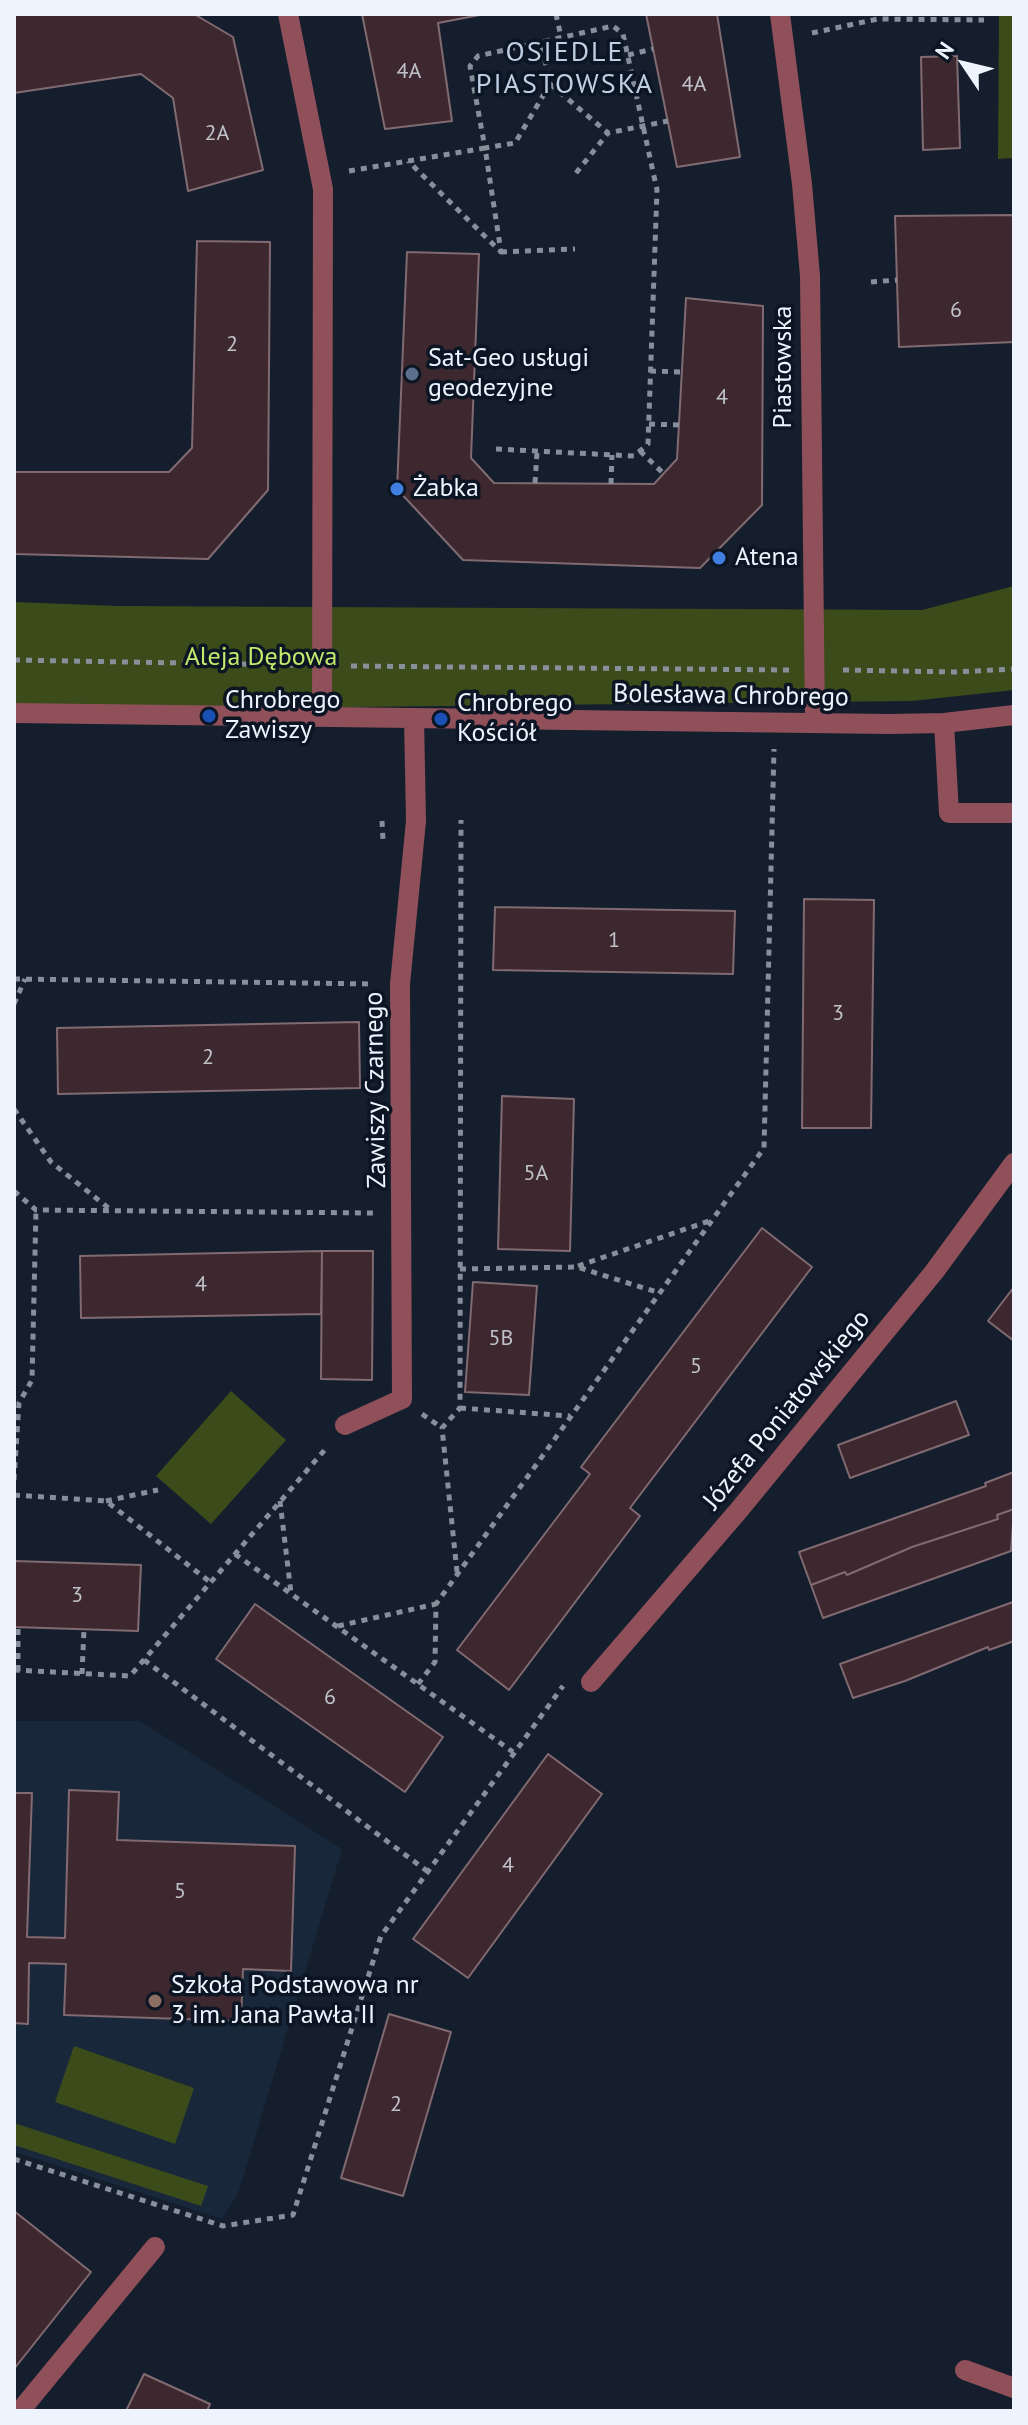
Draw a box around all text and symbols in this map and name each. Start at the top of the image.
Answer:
north arrow [924,24,1004,104]
district label: OSIEDLE PIASTOWSKA [476,36,654,102]
text: N [929,36,960,64]
house number: 4A [397,59,421,85]
house number: 4A [682,72,706,98]
house number: 2A [205,121,229,147]
house number: 6 [950,298,962,324]
street label: Piastowska [768,306,800,428]
house number: 2 [226,332,238,358]
place label: Sat-Geo usługi geodezyjne [428,343,589,404]
marker: Sat-Geo usługi geodezyjne [403,365,421,383]
house number: 4 [716,385,728,411]
place label: Żabka [413,473,479,505]
marker: Żabka [388,480,406,498]
place label: Atena [735,542,799,574]
marker: Atena [710,549,728,567]
park label: Aleja Dębowa [185,642,337,674]
street label: Bolesława Chrobrego [613,678,849,714]
place label: Chrobrego Zawiszy [225,685,341,746]
place label: Chrobrego Kościół [457,688,573,750]
marker: Chrobrego Zawiszy [200,707,218,725]
marker: Chrobrego Kościół [432,710,450,728]
house number: 1 [608,928,620,954]
street label: Zawiszy Czarnego [359,991,393,1189]
house number: 3 [832,1001,844,1027]
house number: 2 [202,1045,214,1071]
house number: 5A [524,1161,548,1187]
house number: 4 [195,1272,207,1298]
street label: Józefa Poniatowskiego [697,1304,877,1516]
house number: 5B [489,1326,513,1352]
house number: 5 [690,1354,702,1380]
house number: 3 [71,1583,83,1609]
house number: 6 [324,1685,336,1711]
house number: 4 [502,1853,514,1879]
house number: 5 [174,1879,186,1905]
place label: Szkoła Podstawowa nr 3 im. Jana Pawła II [171,1970,419,2032]
marker: Szkoła Podstawowa nr 3 im. Jana Pawła II [146,1992,164,2010]
house number: 2 [390,2092,402,2118]

